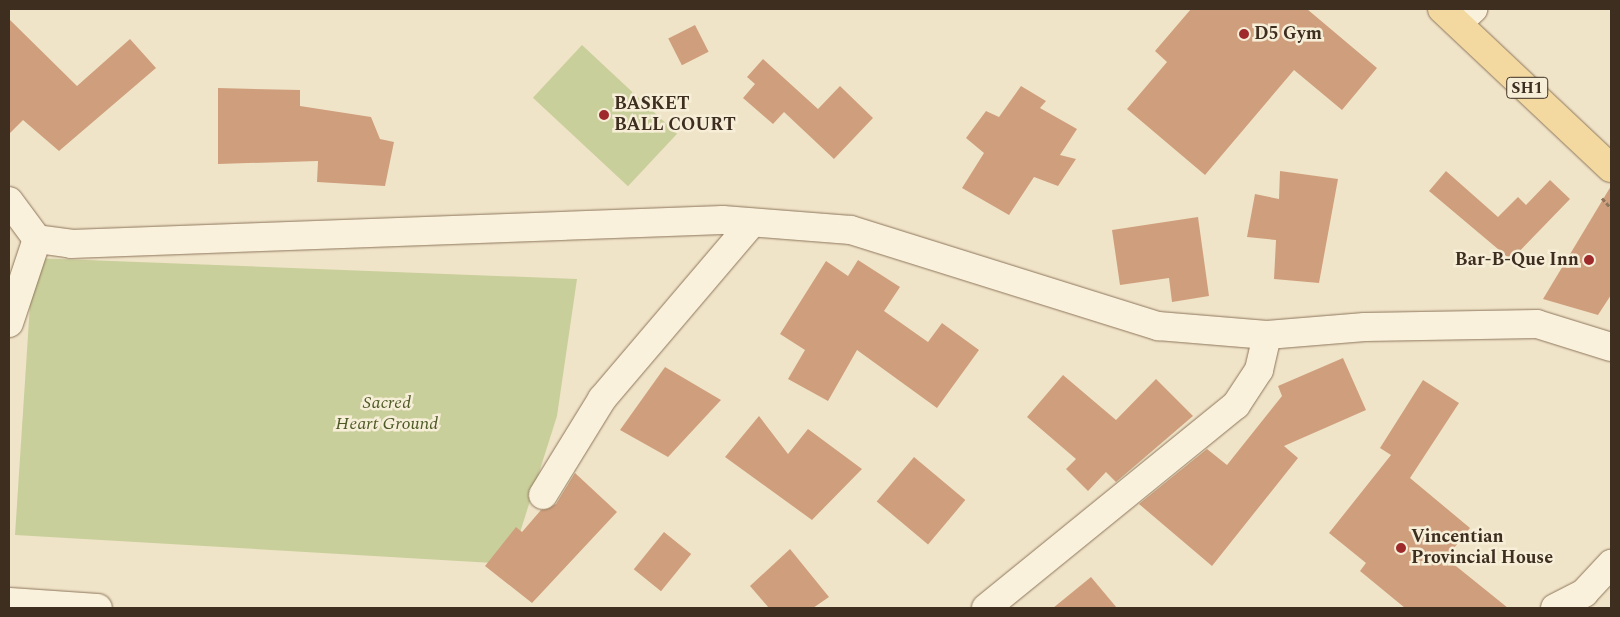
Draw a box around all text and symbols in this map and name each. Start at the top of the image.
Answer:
place label: D5 Gym [1254,23,1322,45]
marker: D5 Gym [1238,28,1250,40]
road number: SH1 [1506,75,1548,102]
place label: BASKET BALL COURT [614,94,736,136]
marker: BASKET BALL COURT [598,109,610,121]
place label: Bar-B-Que Inn [1455,249,1579,271]
marker: Bar-B-Que Inn [1583,254,1595,266]
park label: Sacred Heart Ground [336,393,438,436]
place label: Vincentian Provincial House [1411,527,1553,570]
marker: Vincentian Provincial House [1395,542,1407,554]

